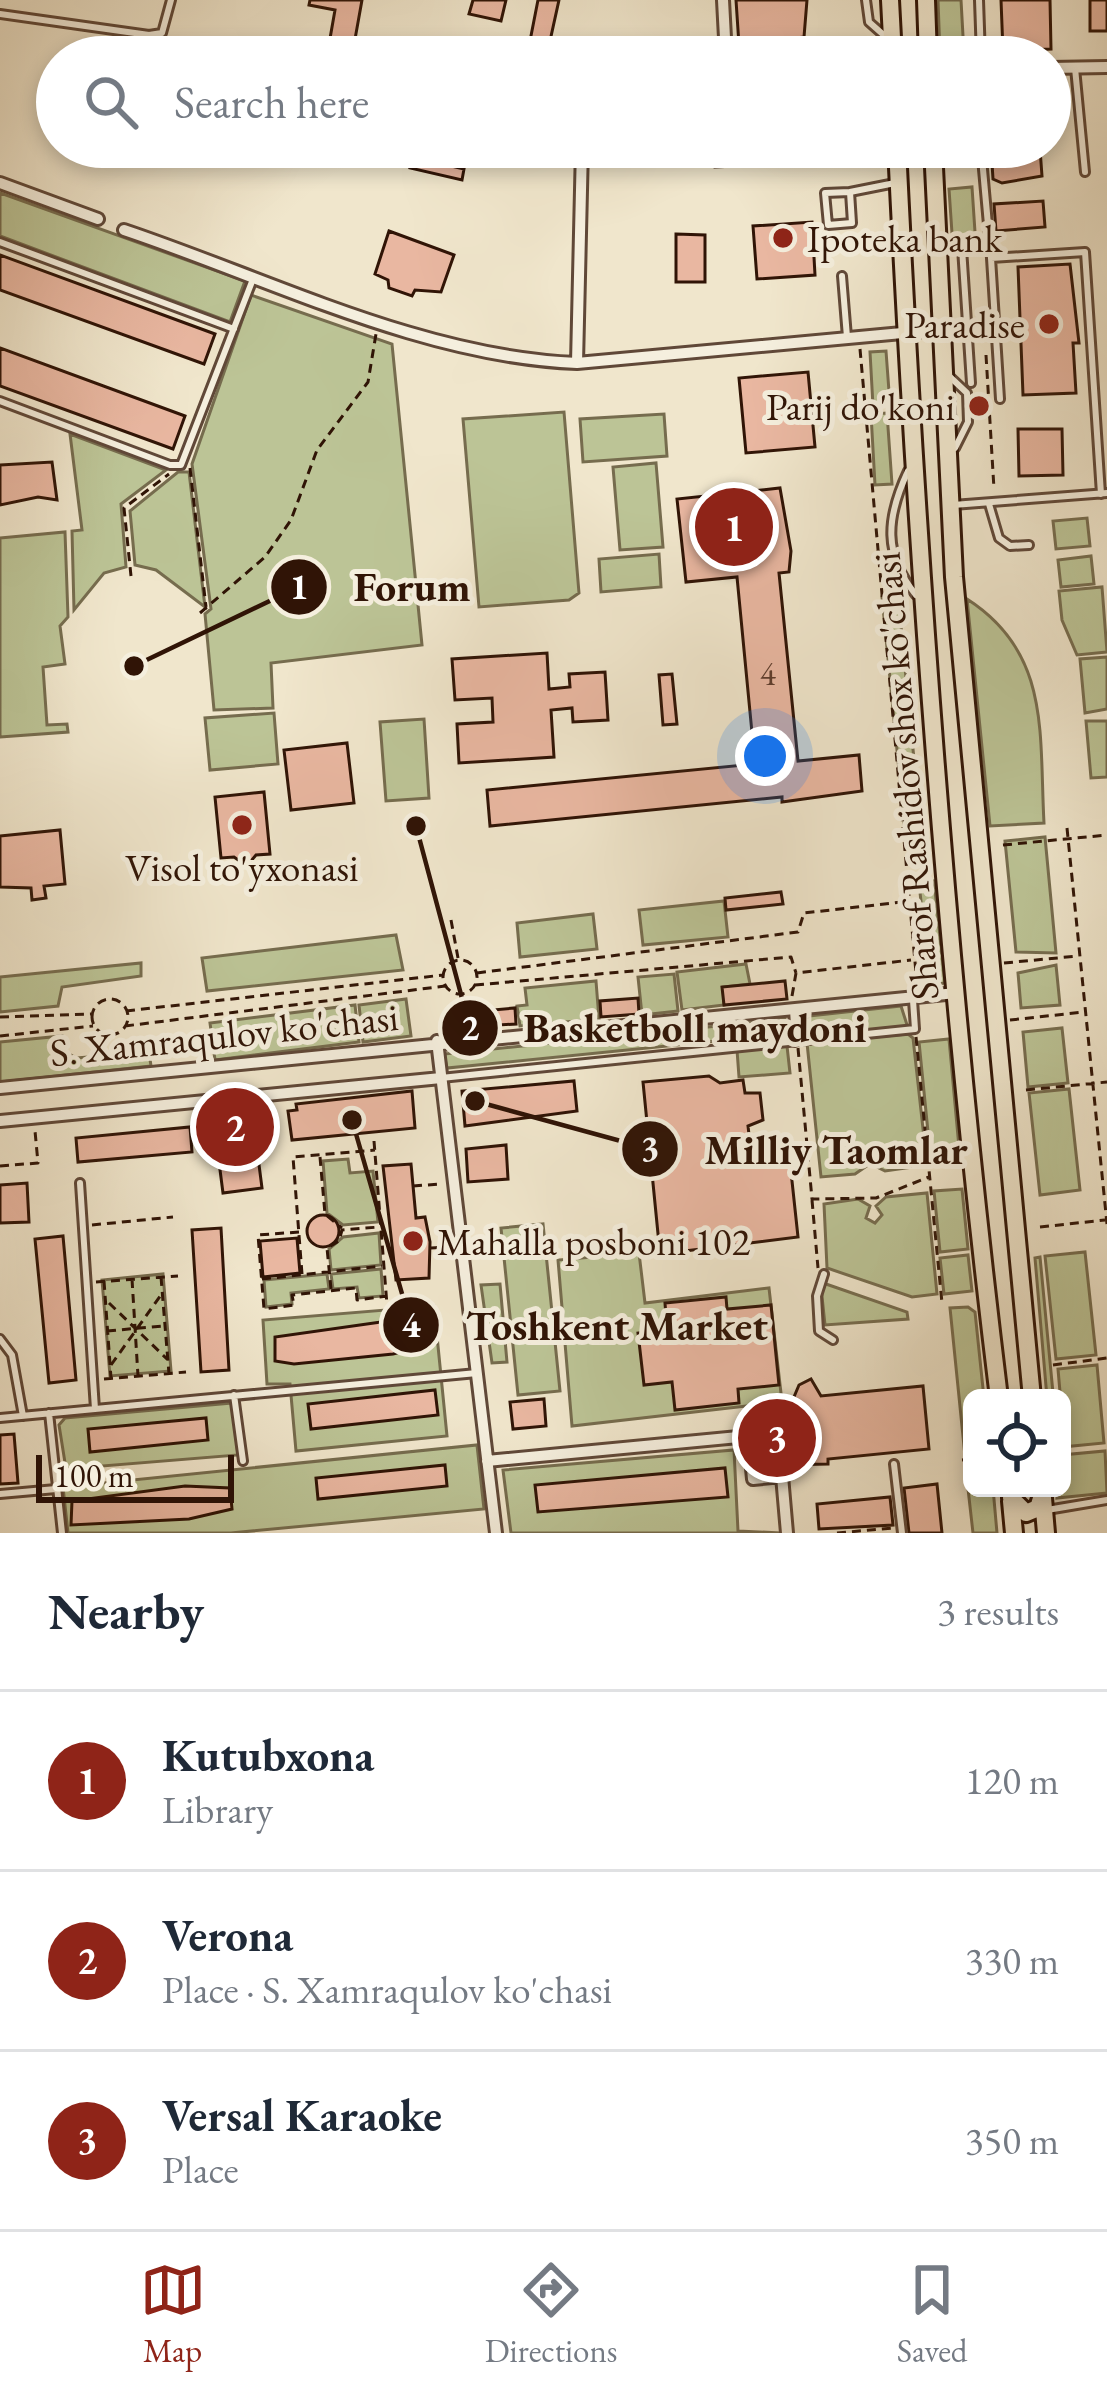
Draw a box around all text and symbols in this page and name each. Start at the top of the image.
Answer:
search box [36,36,1071,168]
icon: search [78,69,144,135]
text: Search here [174,73,369,131]
place label: Ipoteka bank [807,213,1003,264]
marker: Ipoteka bank [770,225,796,251]
place label: Paradise [904,299,1025,350]
marker: Paradise [1036,311,1062,337]
place label: Parij do'koni [766,381,955,432]
marker: Parij do'koni [966,393,992,419]
pin: 1 [695,482,773,572]
callout: Forum [269,548,495,626]
street label: Sharof Rashidov shox ko'chasi [861,550,950,1002]
text: Forum [353,559,471,614]
text: 1 [289,563,309,610]
house number: 4 [760,652,776,695]
your location [735,726,795,786]
marker: Visol to'yxonasi [229,812,255,838]
place label: Visol to'yxonasi [125,842,359,893]
callout: Basketboll maydoni [440,989,891,1067]
street label: S. Xamraqulov ko'chasi [47,991,401,1078]
text: Basketboll maydoni [524,1000,866,1055]
text: 2 [460,1004,480,1051]
pin: 2 [196,1082,274,1172]
callout: Milliy Taomlar [620,1110,991,1188]
text: Milliy Taomlar [704,1122,968,1177]
text: 3 [640,1125,660,1172]
place label: Mahalla posboni 102 [437,1216,751,1267]
marker: Mahalla posboni 102 [400,1228,426,1254]
callout: Toshkent Market [381,1286,792,1364]
text: Toshkent Market [466,1298,768,1353]
text: 4 [401,1301,421,1348]
map controls [963,1389,1071,1497]
button: locate [963,1389,1071,1497]
pin: 3 [738,1393,816,1483]
scale bar [36,1449,234,1502]
text: 100 m [54,1454,134,1497]
text: Nearby [48,1578,204,1644]
text: 3 results [937,1586,1059,1637]
text: Kutubxona [162,1726,374,1784]
text: 1 [77,1755,97,1806]
text: 120 m [965,1755,1059,1806]
text: Library [162,1784,273,1835]
text: Verona [162,1906,293,1964]
text: 2 [77,1935,97,1986]
text: 330 m [965,1935,1059,1986]
text: Place · S. Xamraqulov ko'chasi [162,1964,612,2015]
text: Versal Karaoke [162,2086,442,2144]
text: 3 [77,2115,97,2166]
text: 350 m [965,2115,1059,2166]
text: Place [162,2144,239,2195]
tab: Map [140,2257,206,2372]
tab: Directions [485,2257,618,2372]
tab: Saved [897,2257,967,2372]

